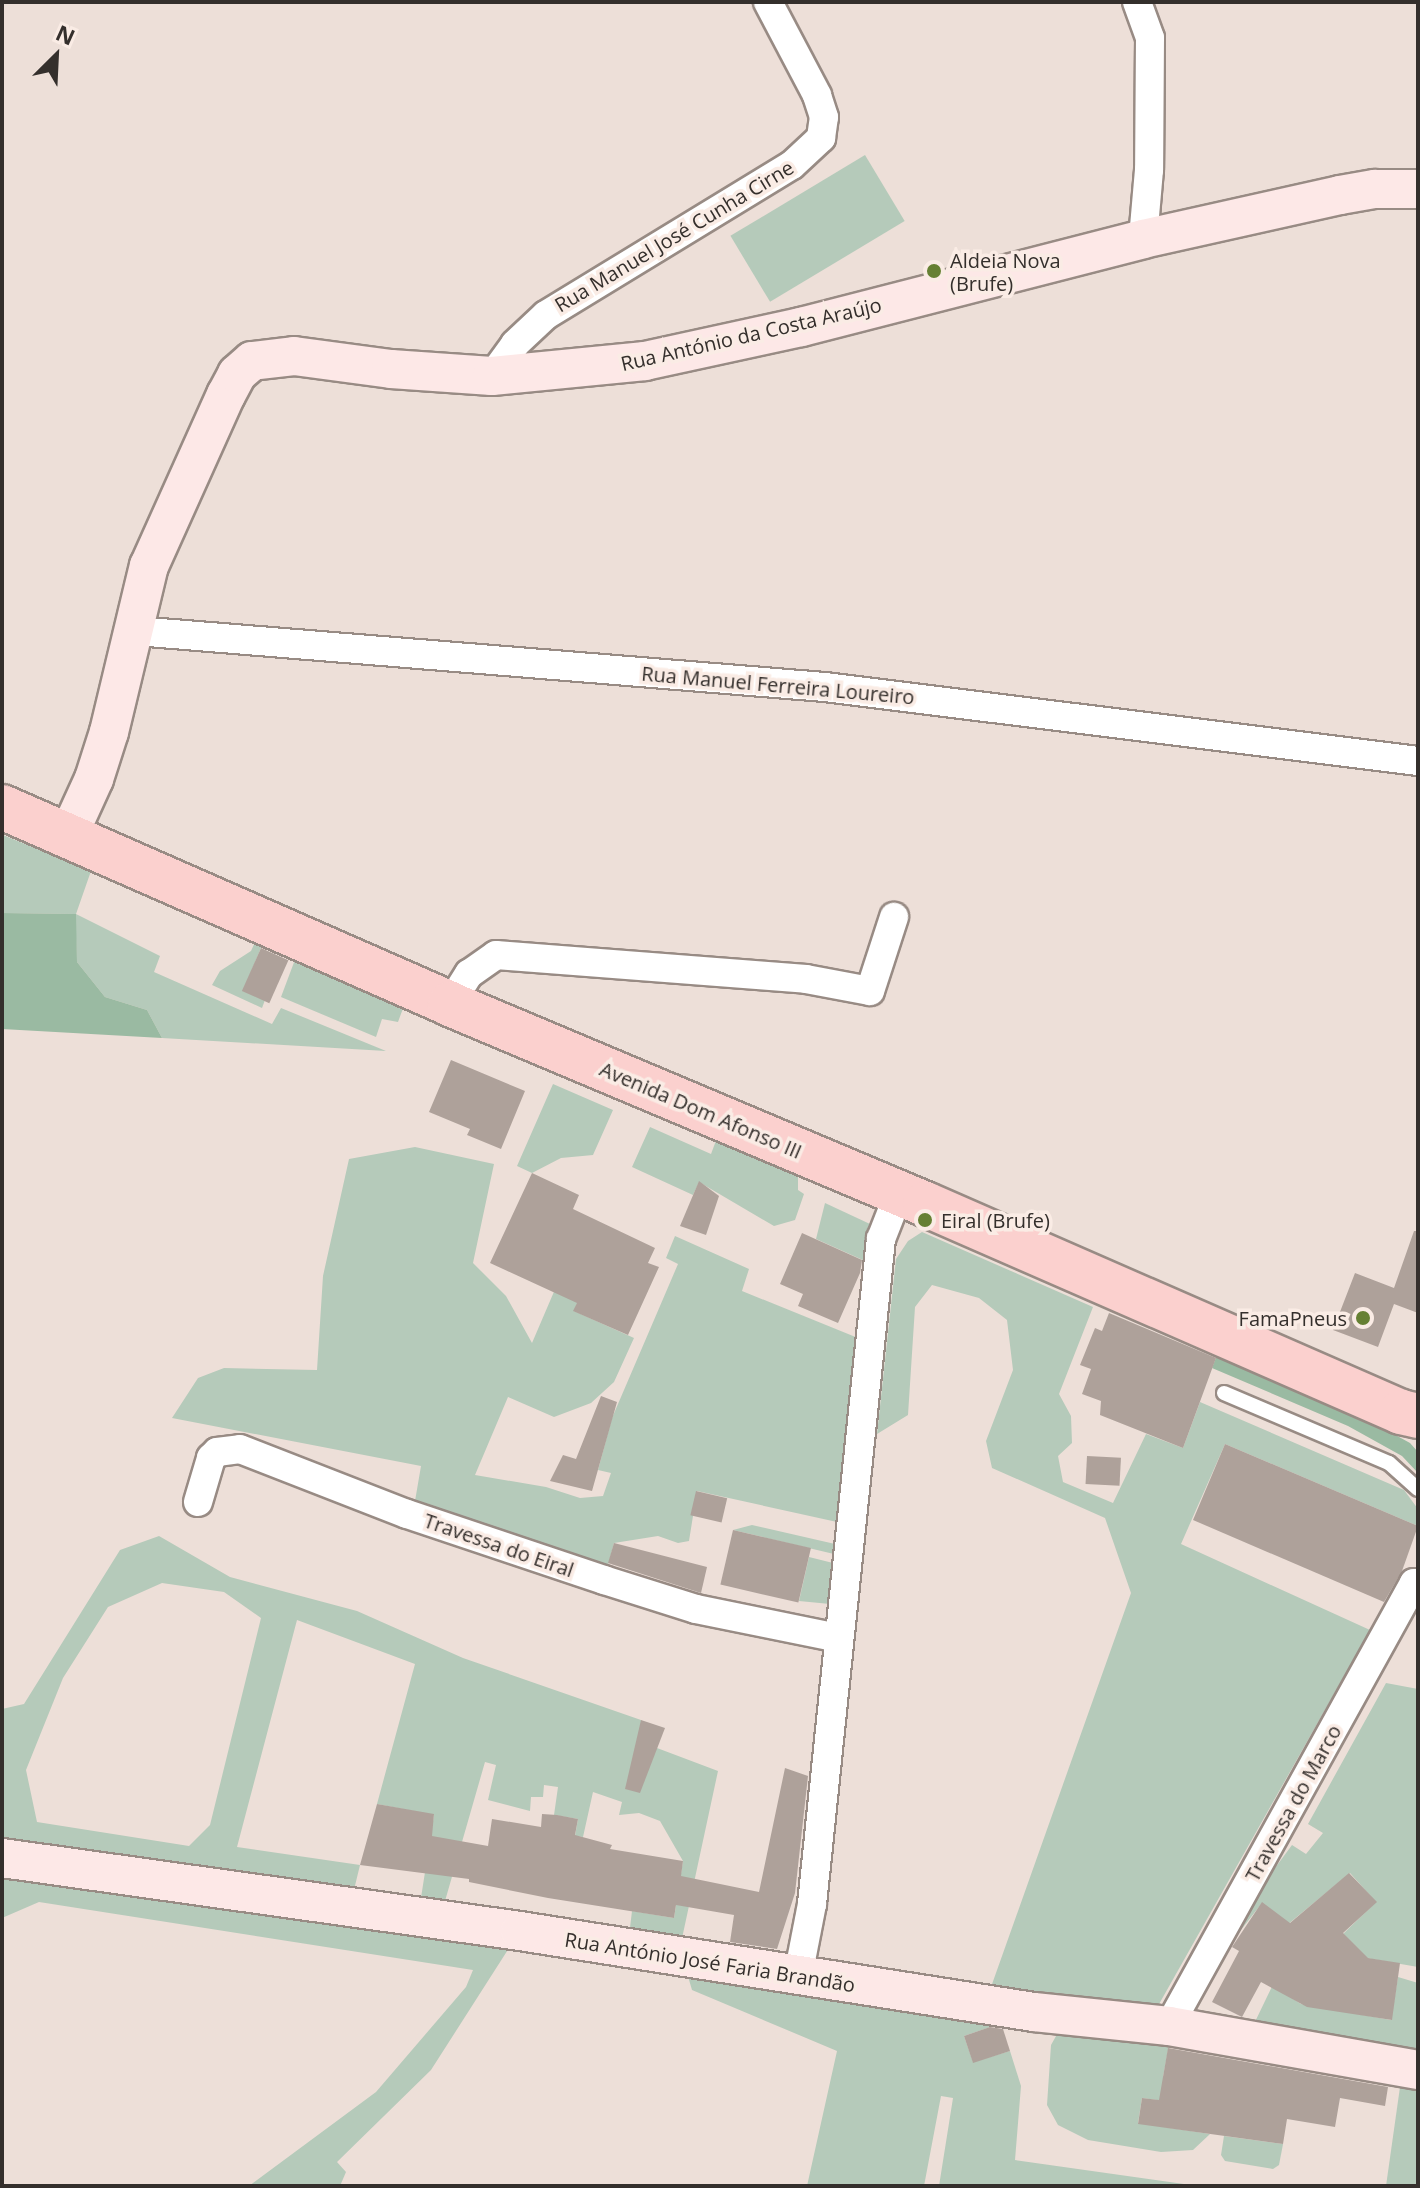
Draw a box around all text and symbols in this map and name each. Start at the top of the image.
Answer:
north arrow [16,16,96,96]
text: N [51,17,80,51]
street label: Rua Manuel José Cunha Cirne [550,155,798,317]
place label: Aldeia Nova (Brufe) [950,248,1061,295]
marker: Aldeia Nova (Brufe) [925,262,943,280]
street label: Rua António da Costa Araújo [618,292,884,376]
street label: Rua Manuel Ferreira Loureiro [640,661,916,709]
street label: Avenida Dom Afonso III [596,1057,806,1163]
place label: Eiral (Brufe) [941,1208,1050,1232]
marker: Eiral (Brufe) [916,1211,934,1229]
place label: FamaPneus [1239,1306,1347,1330]
marker: FamaPneus [1354,1309,1372,1327]
street label: Travessa do Eiral [421,1508,577,1582]
street label: Travessa do Marco [1240,1721,1346,1885]
street label: Rua António José Faria Brandão [563,1927,857,1997]

